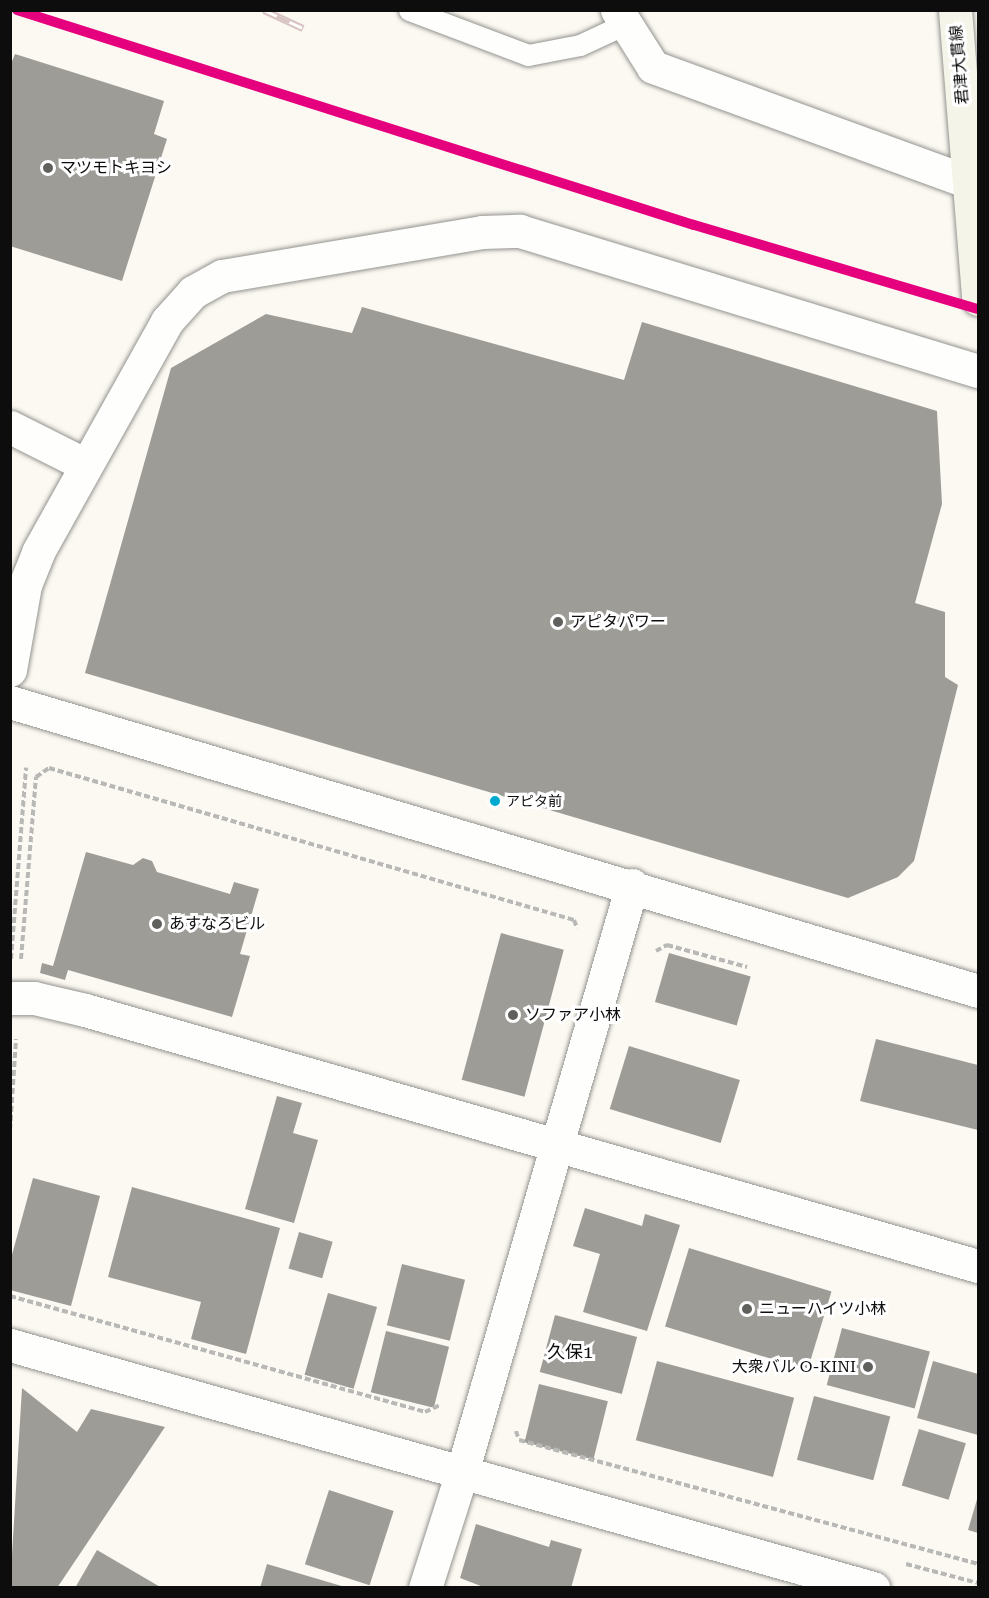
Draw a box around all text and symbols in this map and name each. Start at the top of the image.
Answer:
street label: 君津大貫線 [947,24,973,106]
place label: マツモトキヨシ [60,158,172,178]
marker: マツモトキヨシ [41,161,55,175]
place label: アピタパワー [570,612,666,632]
marker: アピタパワー [551,615,565,629]
place label: アピタ前 [506,793,562,809]
marker: アピタ前 [489,795,501,807]
place label: あすなろビル [169,914,265,934]
marker: あすなろビル [150,917,164,931]
place label: ソファア小林 [525,1005,621,1025]
marker: ソファア小林 [506,1008,520,1022]
place label: ニューハイツ小林 [759,1299,887,1319]
marker: ニューハイツ小林 [740,1302,754,1316]
district label: 久保1 [547,1341,593,1363]
place label: 大衆バル O-KINI [732,1357,856,1377]
marker: 大衆バル O-KINI [861,1360,875,1374]

